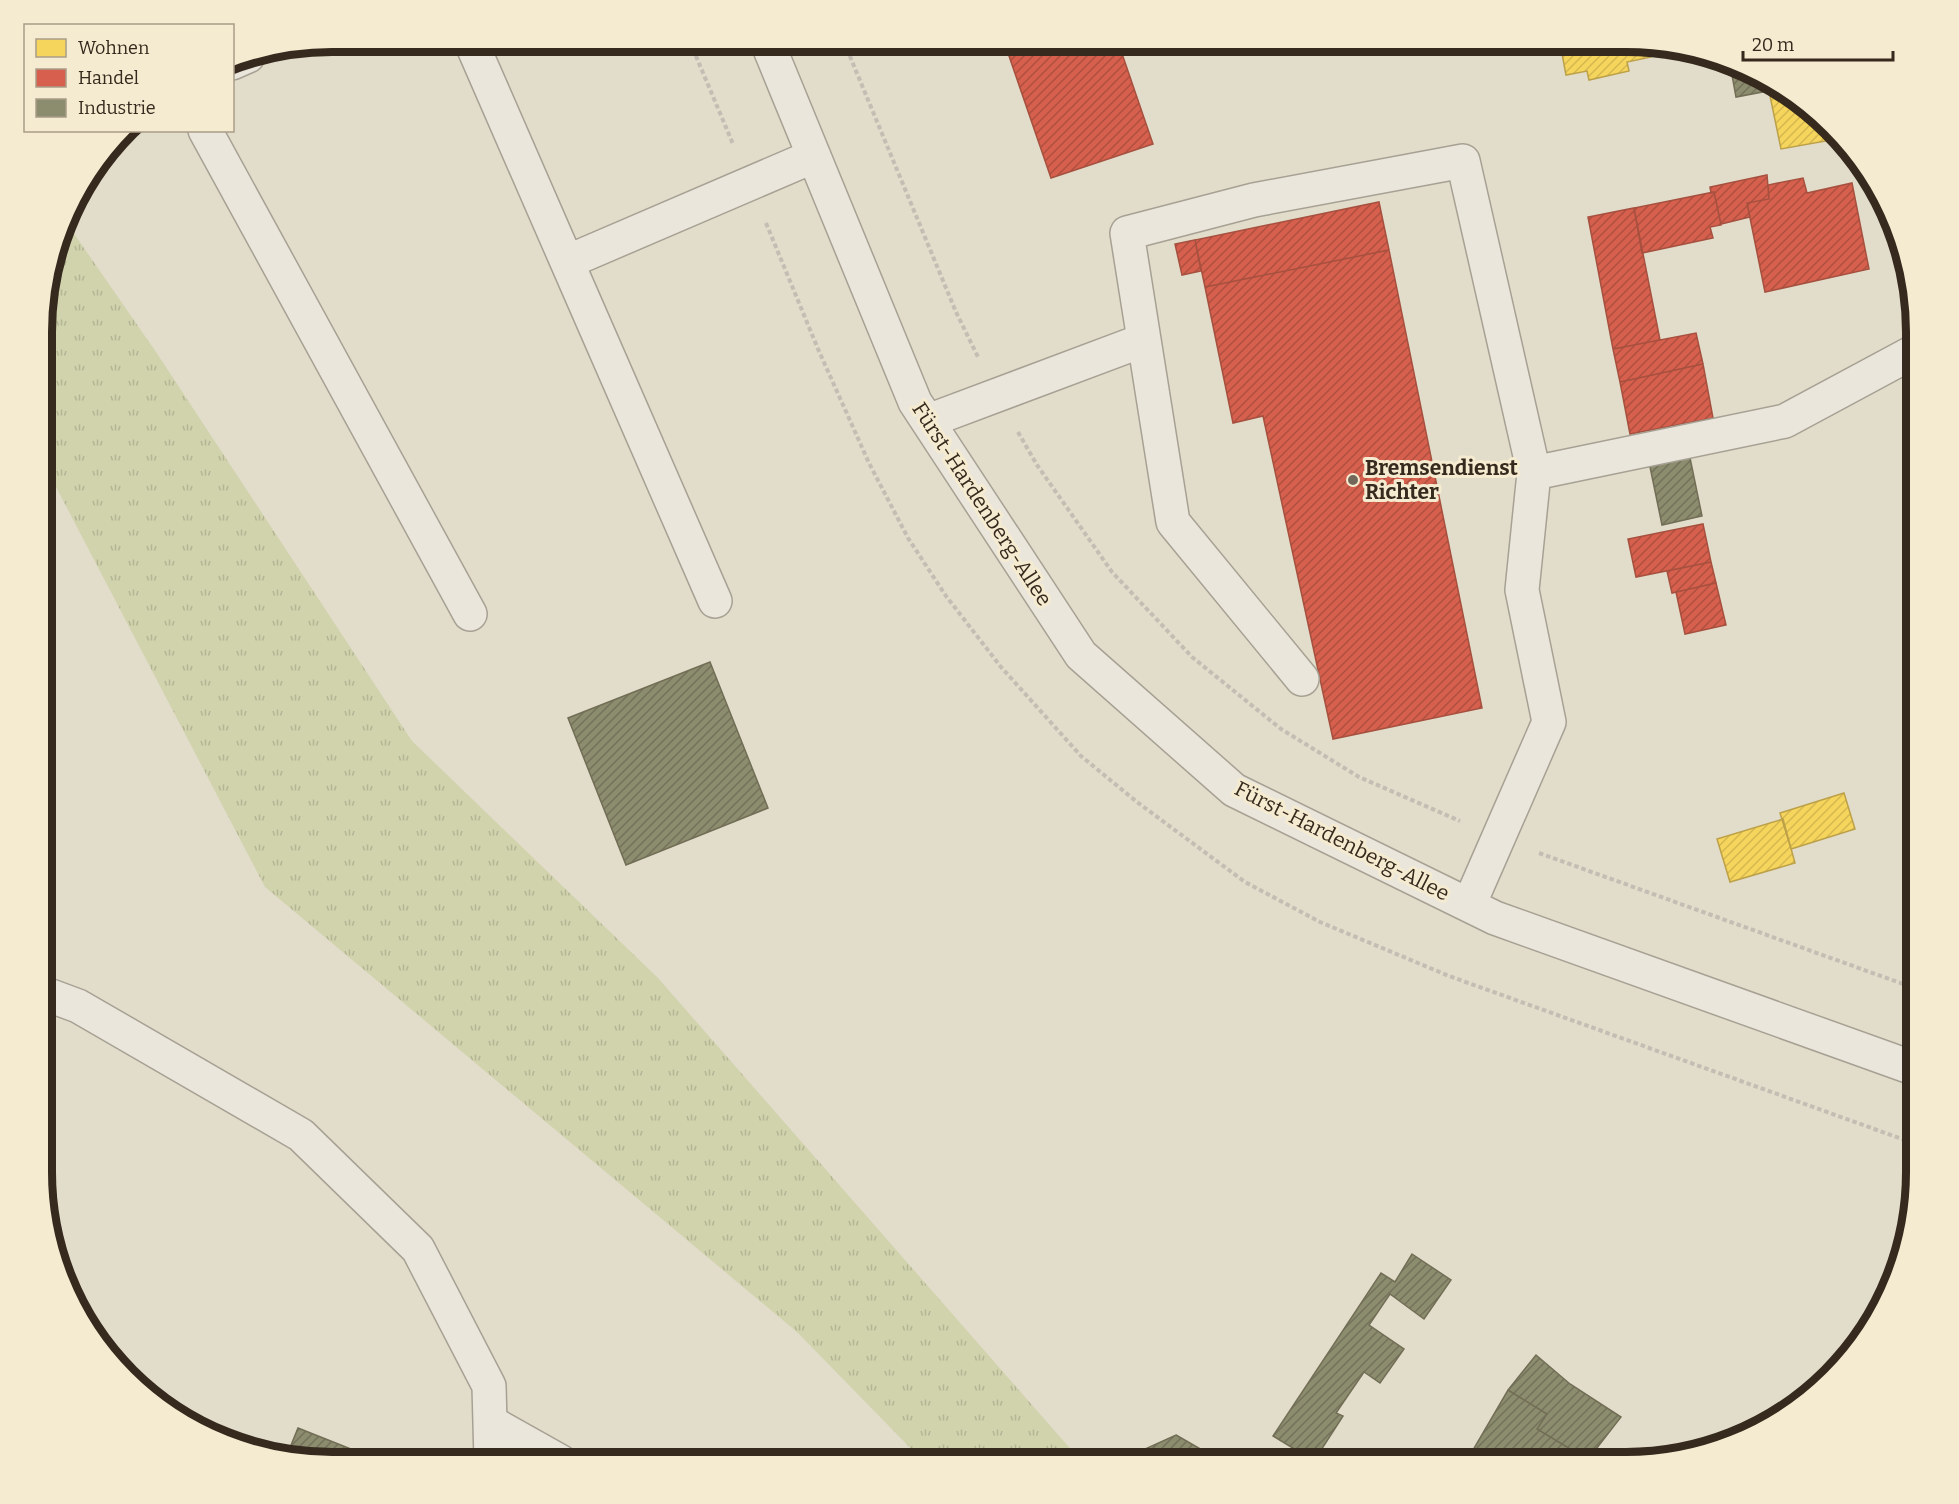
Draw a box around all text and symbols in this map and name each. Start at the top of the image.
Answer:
legend [24,24,234,132]
scale bar [1743,24,1893,62]
text: 20 m [1752,34,1794,56]
text: Wohnen [78,37,150,59]
text: Handel [78,67,139,89]
text: Industrie [78,97,156,119]
street label: Fürst-Hardenberg-Allee [906,397,1058,611]
place label: Bremsendienst Richter [1365,455,1519,505]
marker: Bremsendienst Richter [1346,473,1360,487]
street label: Fürst-Hardenberg-Allee [1230,775,1454,907]

